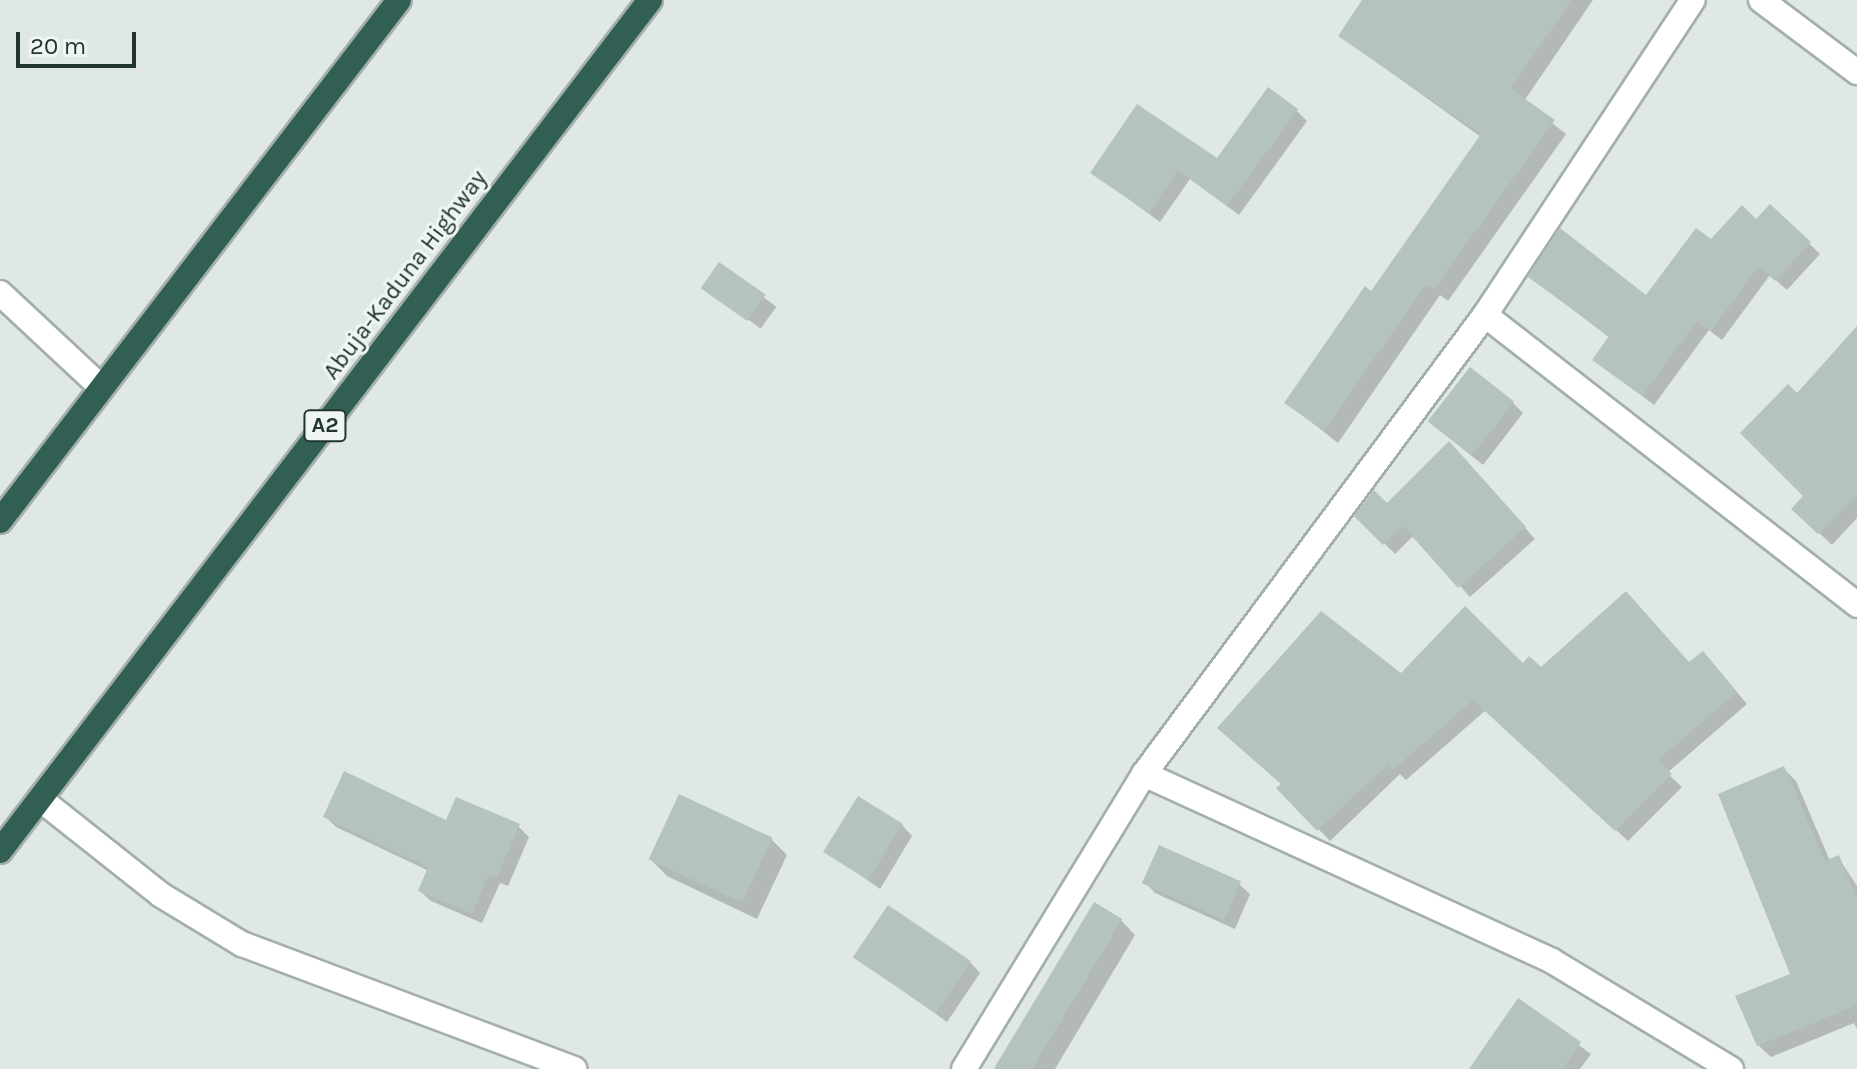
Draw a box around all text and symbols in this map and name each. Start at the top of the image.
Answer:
scale bar [20,16,140,66]
text: 20 m [30,32,86,60]
street label: Abuja-Kaduna Highway [317,165,493,385]
road number: A2 [303,408,347,444]

